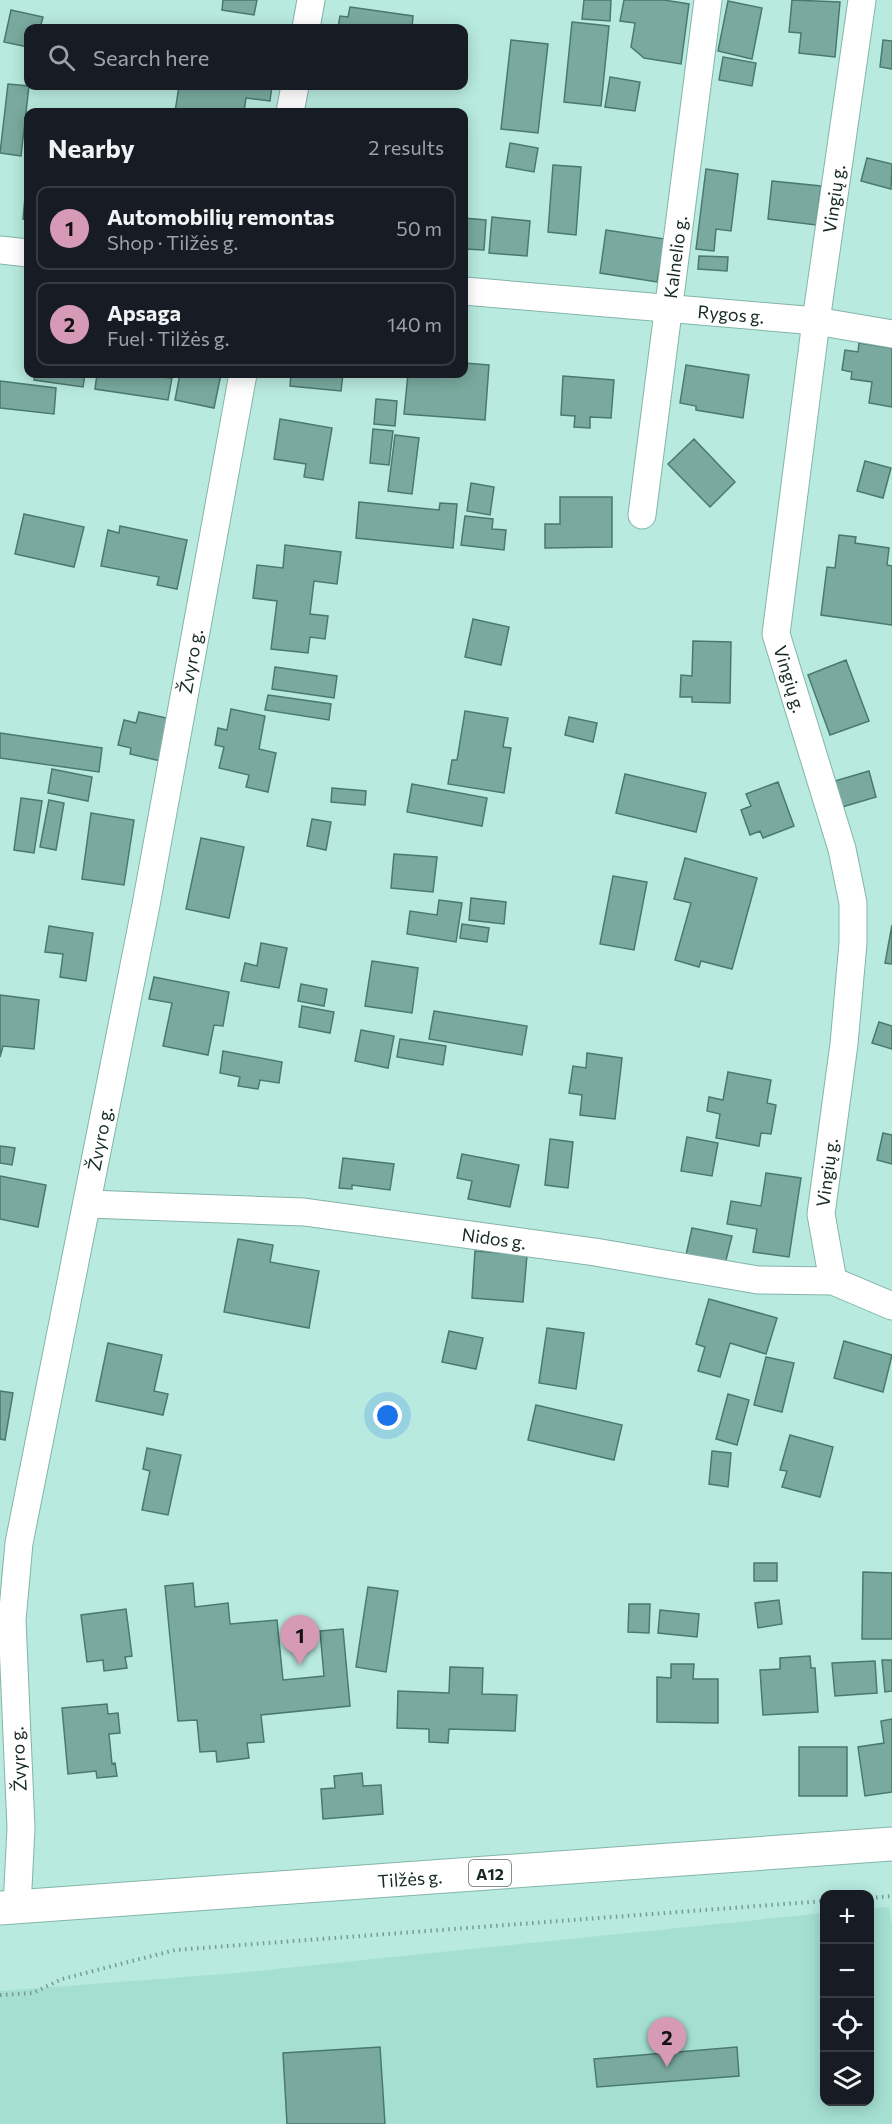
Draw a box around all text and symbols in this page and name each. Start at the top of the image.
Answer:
search box [24,24,468,90]
icon: search [45,41,78,74]
text: Search here [93,44,209,71]
text: Nearby [48,132,135,163]
text: 2 results [368,135,444,159]
street label: Vingių g. [818,163,849,235]
text: Automobilių remontas [107,203,334,230]
street label: Kalnelio g. [659,214,691,300]
text: 1 [65,216,74,240]
text: 50 m [396,216,442,240]
text: Shop · Tilžės g. [107,230,238,254]
text: Apsaga [107,299,181,326]
street label: Rygos g. [697,300,765,328]
text: 2 [64,312,75,336]
text: 140 m [387,312,442,336]
text: Fuel · Tilžės g. [107,326,229,350]
street label: Žvyro g. [174,627,207,695]
street label: Vingių g. [769,643,811,715]
street label: Žvyro g. [82,1104,117,1173]
street label: Vingių g. [811,1137,842,1208]
street label: Nidos g. [460,1223,528,1253]
your location [373,1401,402,1430]
pin: 1 [280,1616,320,1665]
street label: Žvyro g. [5,1726,31,1792]
road number: A12 [469,1860,511,1886]
street label: Tilžės g. [377,1865,443,1892]
map controls [820,1890,874,2106]
button: + [820,1890,874,1944]
button: − [820,1944,874,1998]
button: locate [820,1998,874,2052]
pin: 2 [648,2018,686,2067]
button: layers [820,2052,874,2106]

